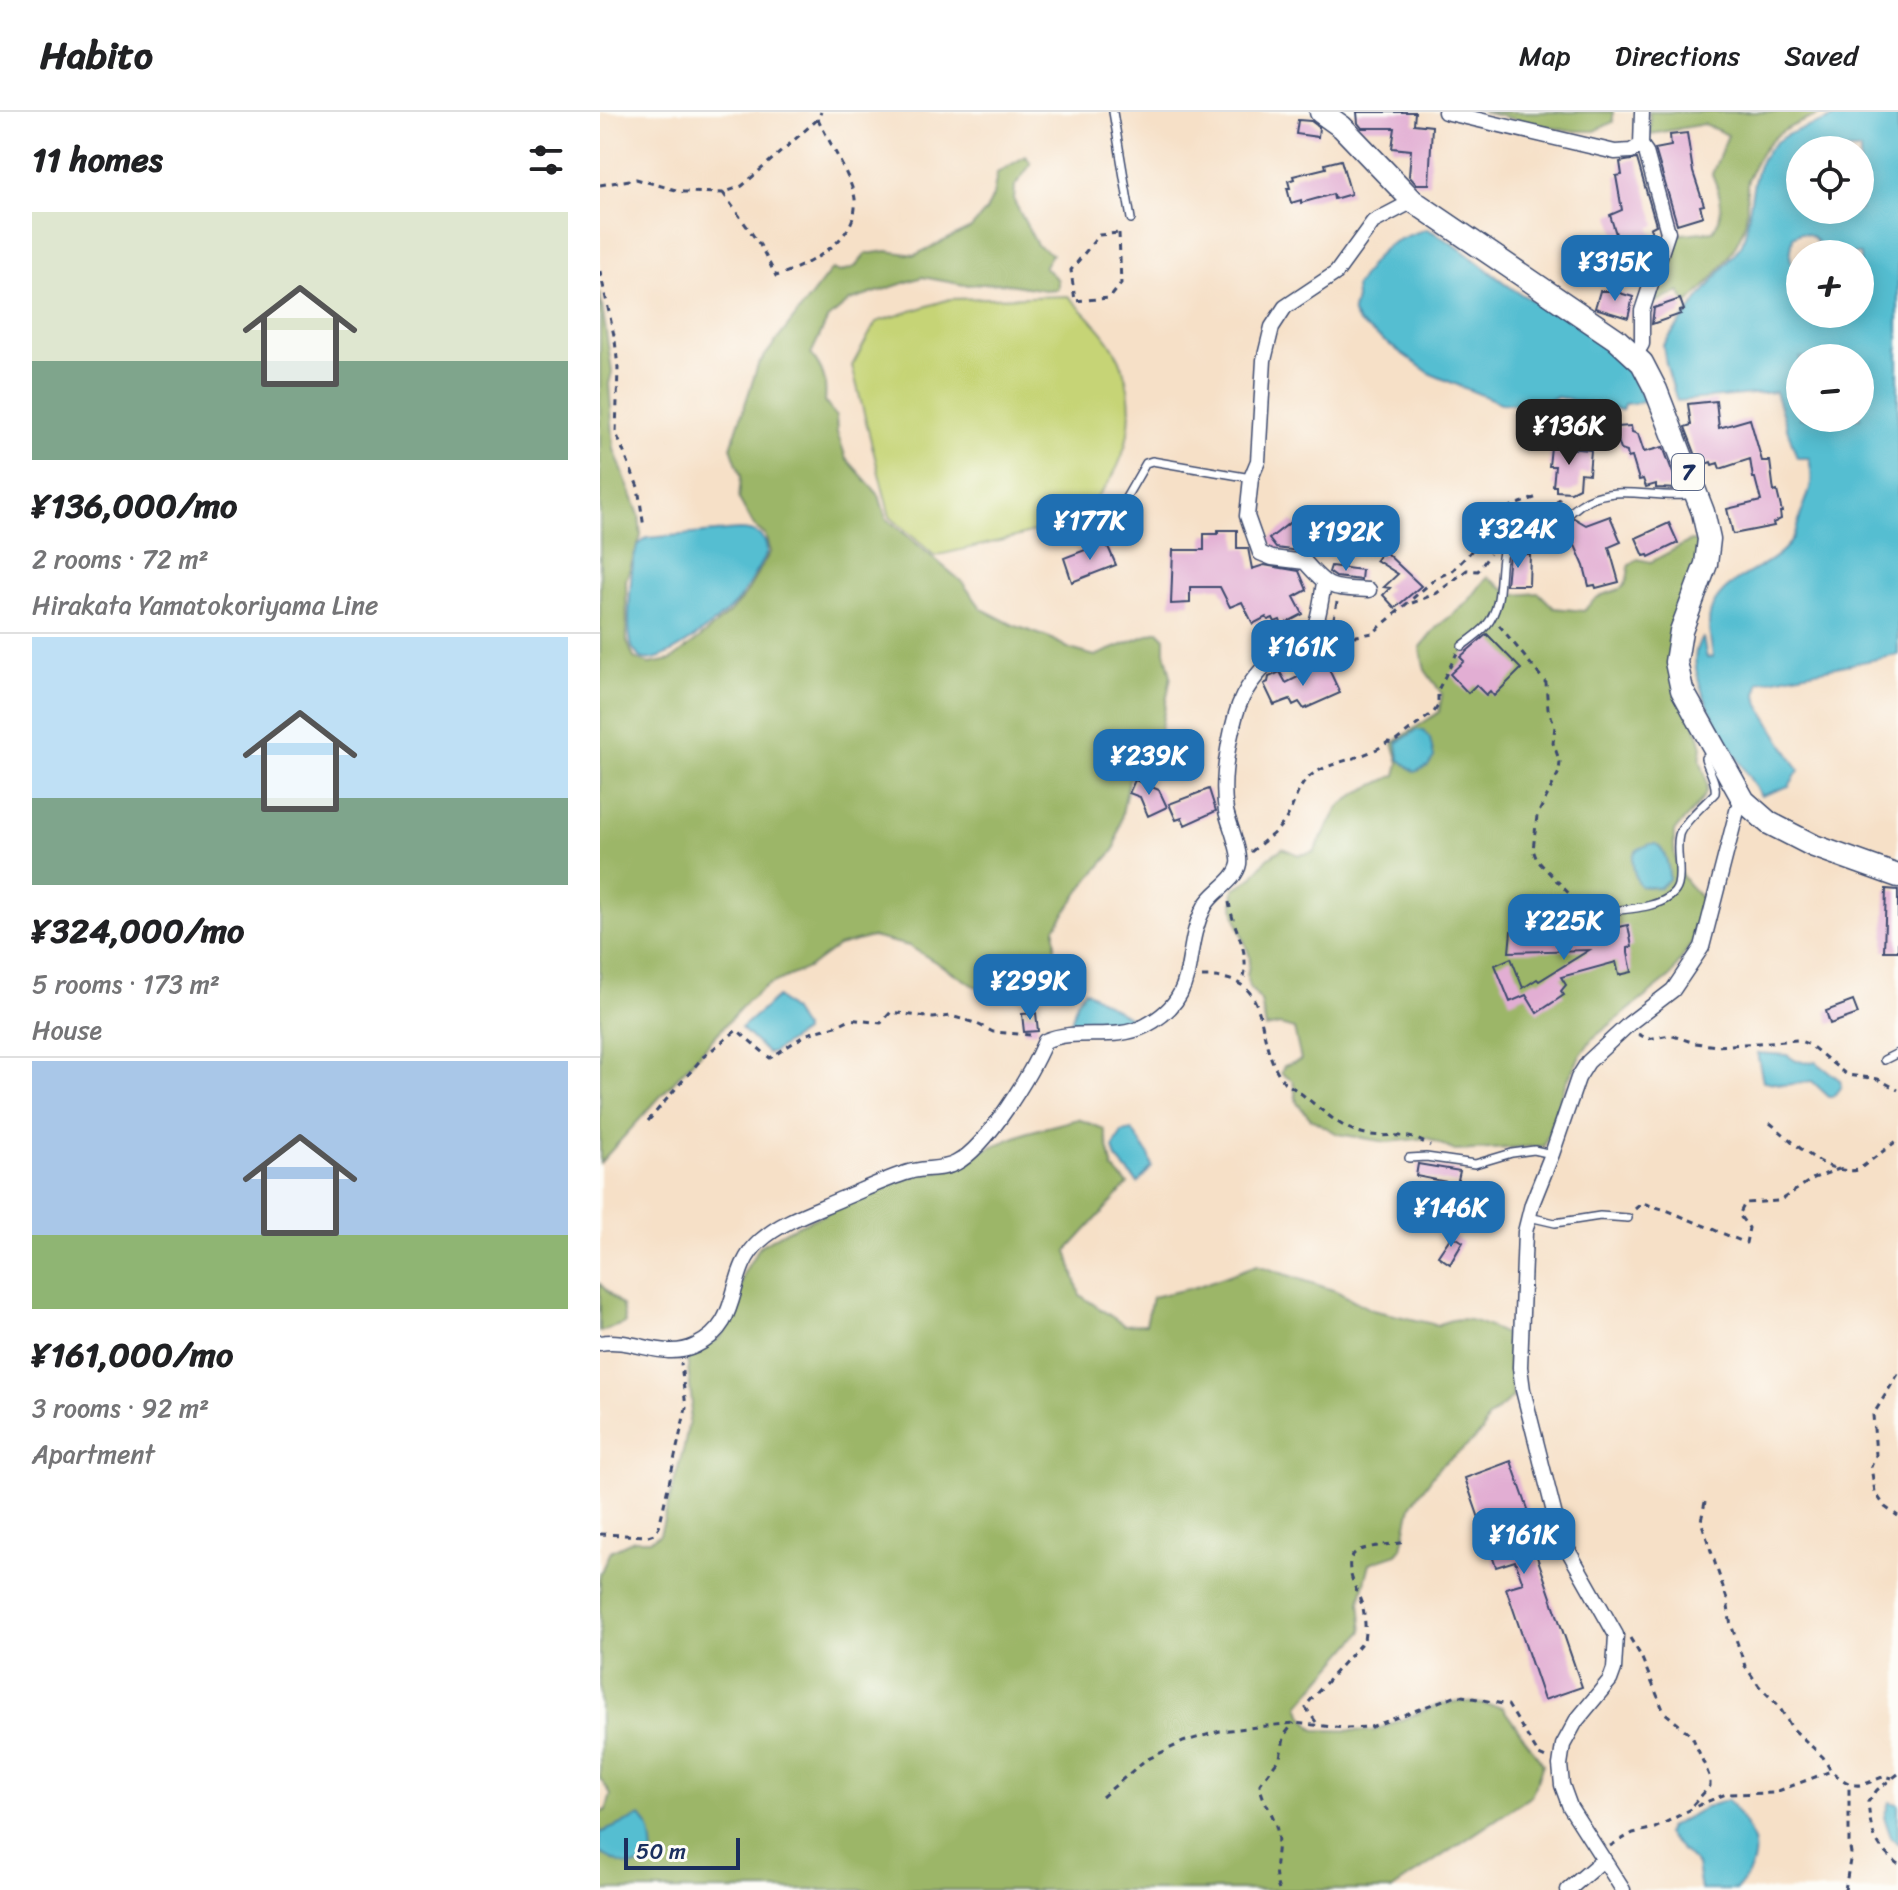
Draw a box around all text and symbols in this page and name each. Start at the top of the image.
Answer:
text: Habito [40,22,153,89]
text: Map [1519,31,1571,80]
text: Directions [1615,31,1740,80]
text: Saved [1784,31,1858,80]
text: 11 homes [32,130,163,190]
map controls [1786,136,1874,432]
button: locate [1786,136,1874,224]
icon: filters [524,138,568,182]
pin: ¥315K [1559,235,1671,303]
text: ¥315K [1579,238,1651,284]
button: + [1786,240,1874,328]
icon: home [228,264,372,408]
button: − [1786,344,1874,432]
pin: ¥136K [1513,399,1625,467]
text: ¥136K [1534,402,1604,448]
road number: 7 [1672,454,1704,490]
text: ¥136,000/mo [32,476,237,536]
pin: ¥177K [1034,494,1146,562]
text: ¥177K [1054,497,1126,543]
pin: ¥324K [1462,502,1574,570]
pin: ¥192K [1290,505,1402,573]
text: ¥324K [1480,505,1556,551]
text: ¥192K [1310,508,1382,554]
text: 2 rooms · 72 m² [32,536,209,582]
text: Hirakata Yamatokoriyama Line [32,582,378,628]
pin: ¥161K [1247,620,1359,688]
text: ¥161K [1269,623,1337,669]
icon: home [228,689,372,833]
pin: ¥239K [1093,729,1205,797]
text: ¥239K [1111,732,1187,778]
pin: ¥225K [1508,894,1620,962]
text: ¥225K [1526,897,1602,943]
text: ¥324,000/mo [32,901,244,961]
pin: ¥299K [974,954,1086,1022]
text: ¥299K [991,957,1069,1003]
text: 5 rooms · 173 m² [32,961,220,1007]
text: House [32,1007,102,1053]
icon: home [228,1113,372,1257]
pin: ¥146K [1395,1181,1507,1249]
text: ¥146K [1415,1184,1487,1230]
text: ¥161,000/mo [32,1325,233,1385]
text: 3 rooms · 92 m² [32,1385,209,1431]
text: Apartment [32,1431,155,1477]
pin: ¥161K [1468,1508,1580,1576]
text: ¥161K [1490,1511,1558,1557]
text: 50 m [636,1832,686,1871]
scale bar [624,1834,740,1870]

